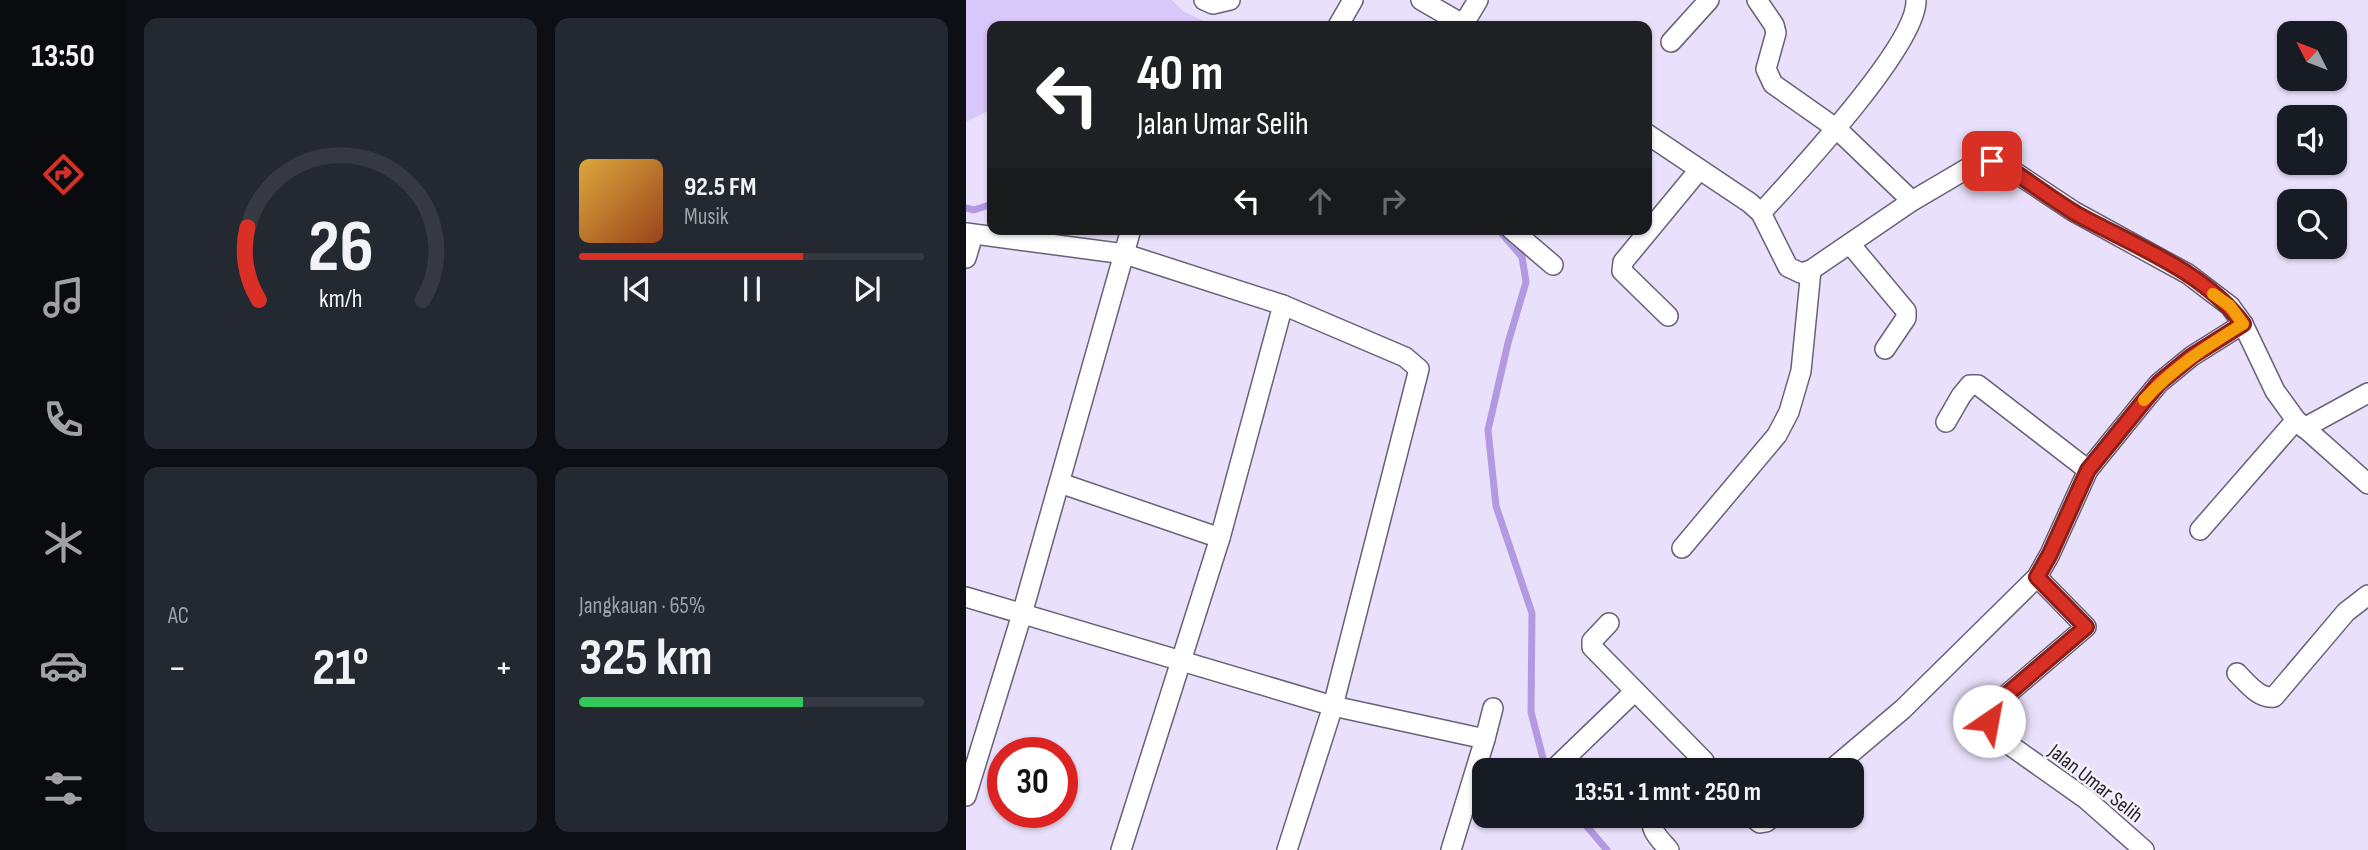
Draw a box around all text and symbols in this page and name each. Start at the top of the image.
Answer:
north arrow [2277,21,2347,91]
map controls [2277,21,2347,259]
text: 13:50 [31,37,95,76]
text: 40 m [1137,45,1223,104]
icon: left [1022,49,1113,140]
text: Jalan Umar Selih [1137,105,1309,144]
button: sound [2277,105,2347,175]
pin [1962,131,2022,191]
icon: arrive [1973,142,2011,180]
icon: directions [39,150,88,199]
text: 92.5 FM [684,172,756,203]
icon: left [1228,182,1266,220]
icon: ahead [1301,182,1339,220]
icon: right [1374,182,1412,220]
button: search [2277,189,2347,259]
text: Musik [684,203,729,231]
text: 26 [307,204,374,292]
icon: previous [618,270,656,308]
icon: pause [733,270,771,308]
icon: next [848,270,886,308]
icon: music [39,273,88,322]
text: km/h [319,284,362,315]
icon: phone [39,395,88,444]
icon: climate [39,518,88,567]
text: Jangkauan · 65% [579,592,705,620]
text: AC [168,602,189,630]
text: 325 km [579,627,712,690]
text: 21° [312,637,369,700]
icon: car [39,641,88,690]
text: − [168,646,187,691]
text: + [494,646,513,691]
position arrow [1952,684,2026,758]
speed limit sign: 30 [987,737,1078,828]
street label: Jalan Umar Selih [2043,738,2148,828]
icon: filters [39,764,88,813]
text: 13:51 · 1 mnt · 250 m [1575,777,1761,808]

